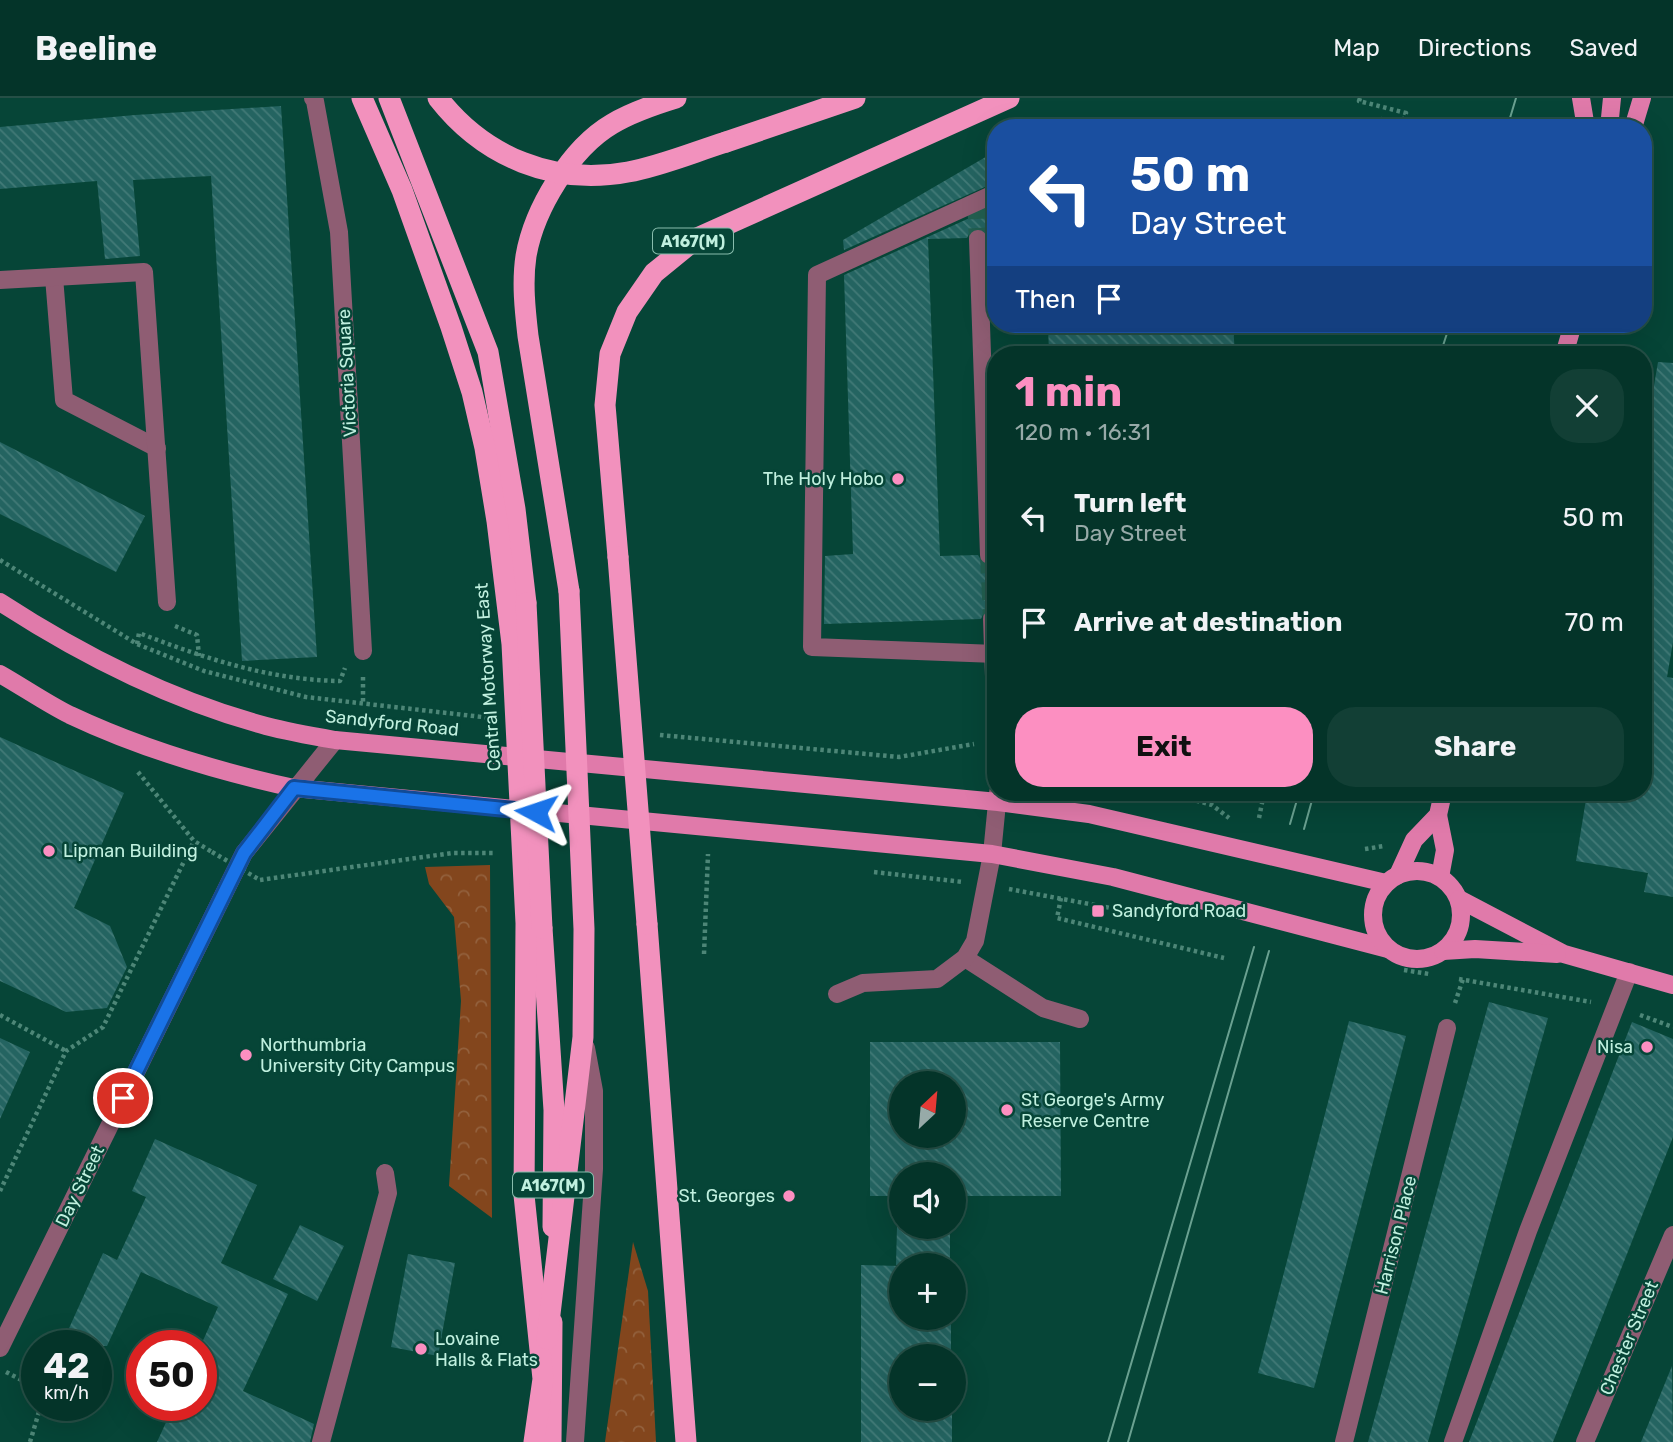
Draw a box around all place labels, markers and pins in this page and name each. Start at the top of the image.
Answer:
place label: The Holy Hobo [763,468,884,490]
marker: The Holy Hobo [890,471,906,487]
place label: Lipman Building [63,840,198,862]
marker: Lipman Building [41,843,57,859]
place label: Sandyford Road [1112,900,1246,922]
marker: Sandyford Road [1090,903,1106,919]
place label: Northumbria University City Campus [260,1034,455,1077]
place label: Nisa [1597,1036,1633,1058]
marker: Nisa [1639,1039,1655,1055]
marker: Northumbria University City Campus [238,1047,254,1063]
pin [93,1068,153,1128]
place label: St George's Army Reserve Centre [1021,1089,1165,1132]
marker: St George's Army Reserve Centre [999,1102,1015,1118]
place label: St. Georges [678,1185,775,1207]
marker: St. Georges [781,1188,797,1204]
place label: Lovaine Halls & Flats [435,1328,538,1371]
marker: Lovaine Halls & Flats [413,1341,429,1357]

